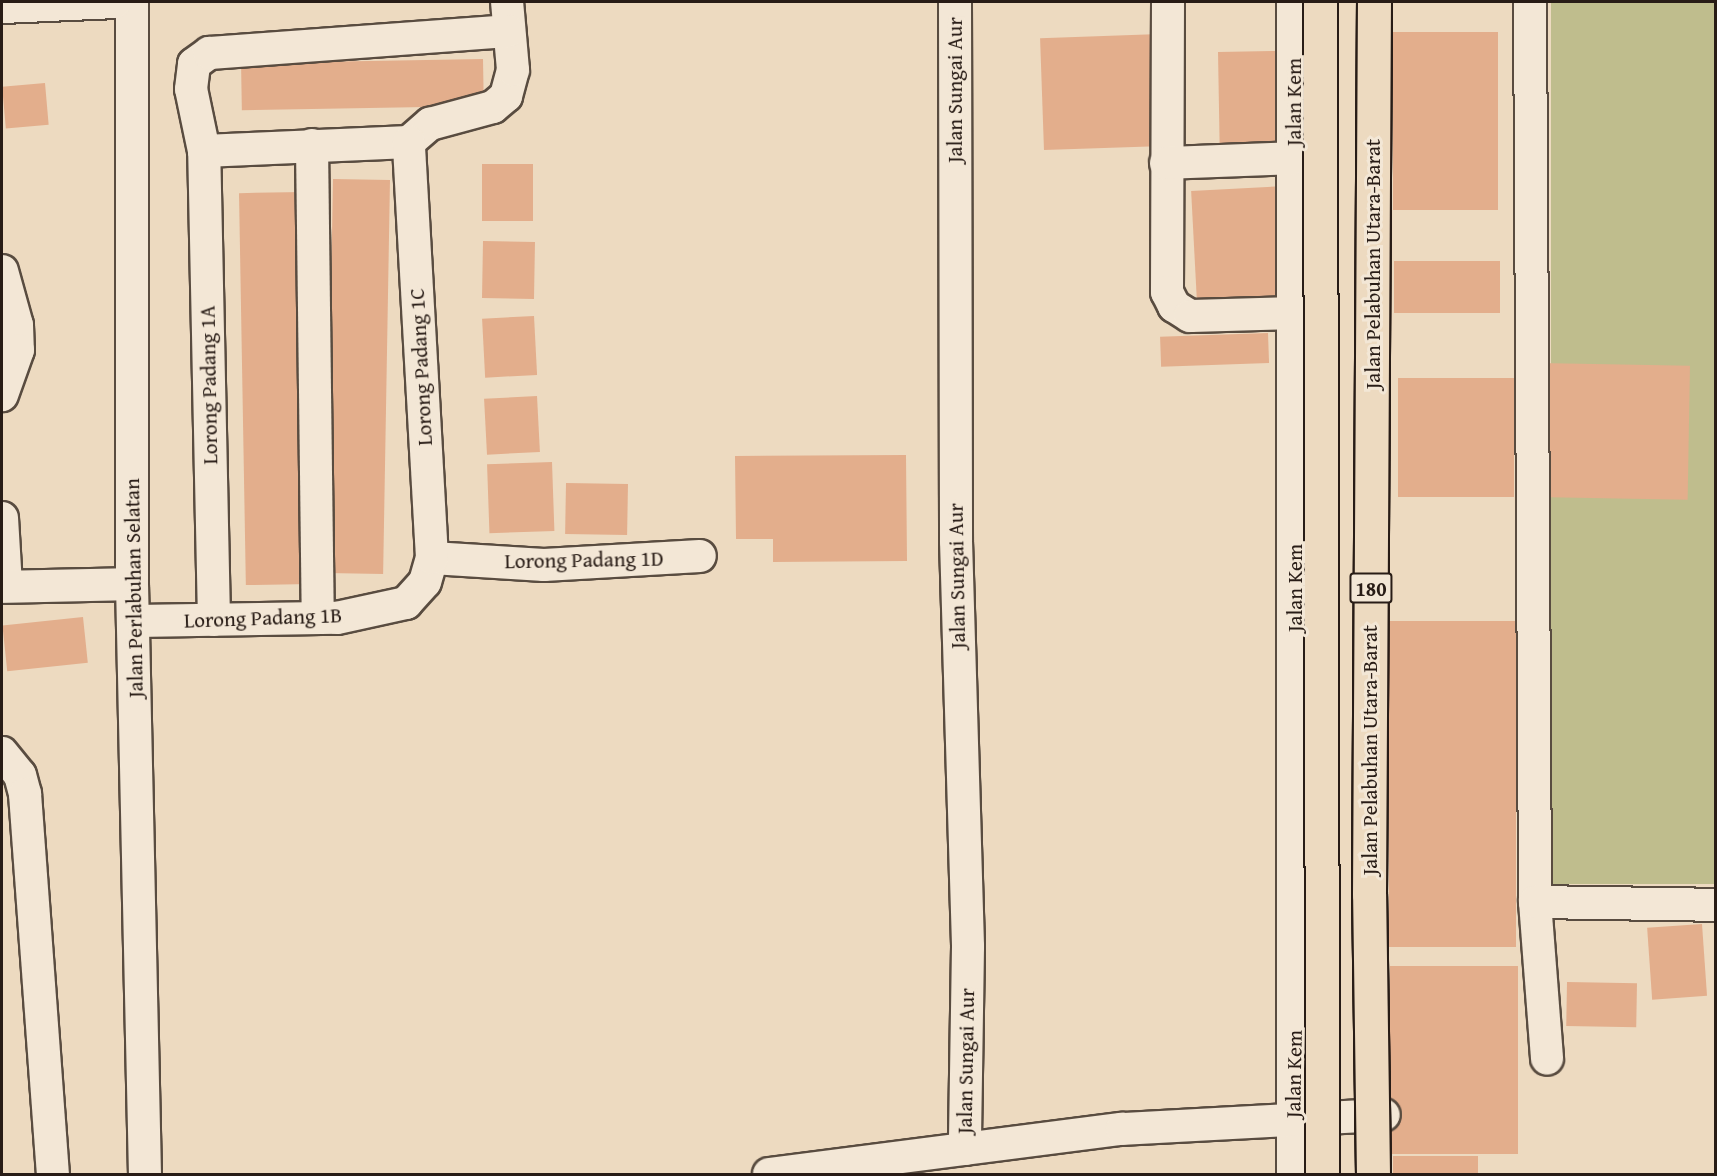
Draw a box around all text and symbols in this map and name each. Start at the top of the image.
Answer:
street label: Jalan Sungai Aur [942,17,968,163]
street label: Jalan Kem [1281,58,1307,146]
street label: Jalan Pelabuhan Utara-Barat [1360,139,1386,389]
street label: Lorong Padang 1C [404,288,438,446]
street label: Lorong Padang 1A [195,305,223,465]
street label: Jalan Perlabuhan Selatan [119,478,149,698]
street label: Jalan Sungai Aur [943,503,971,649]
street label: Jalan Kem [1282,544,1308,632]
street label: Lorong Padang 1D [504,546,664,574]
road number: 180 [1348,571,1394,605]
street label: Lorong Padang 1B [184,603,342,633]
street label: Jalan Pelabuhan Utara-Barat [1357,625,1383,875]
street label: Jalan Sungai Aur [952,988,980,1134]
street label: Jalan Kem [1281,1030,1307,1118]

